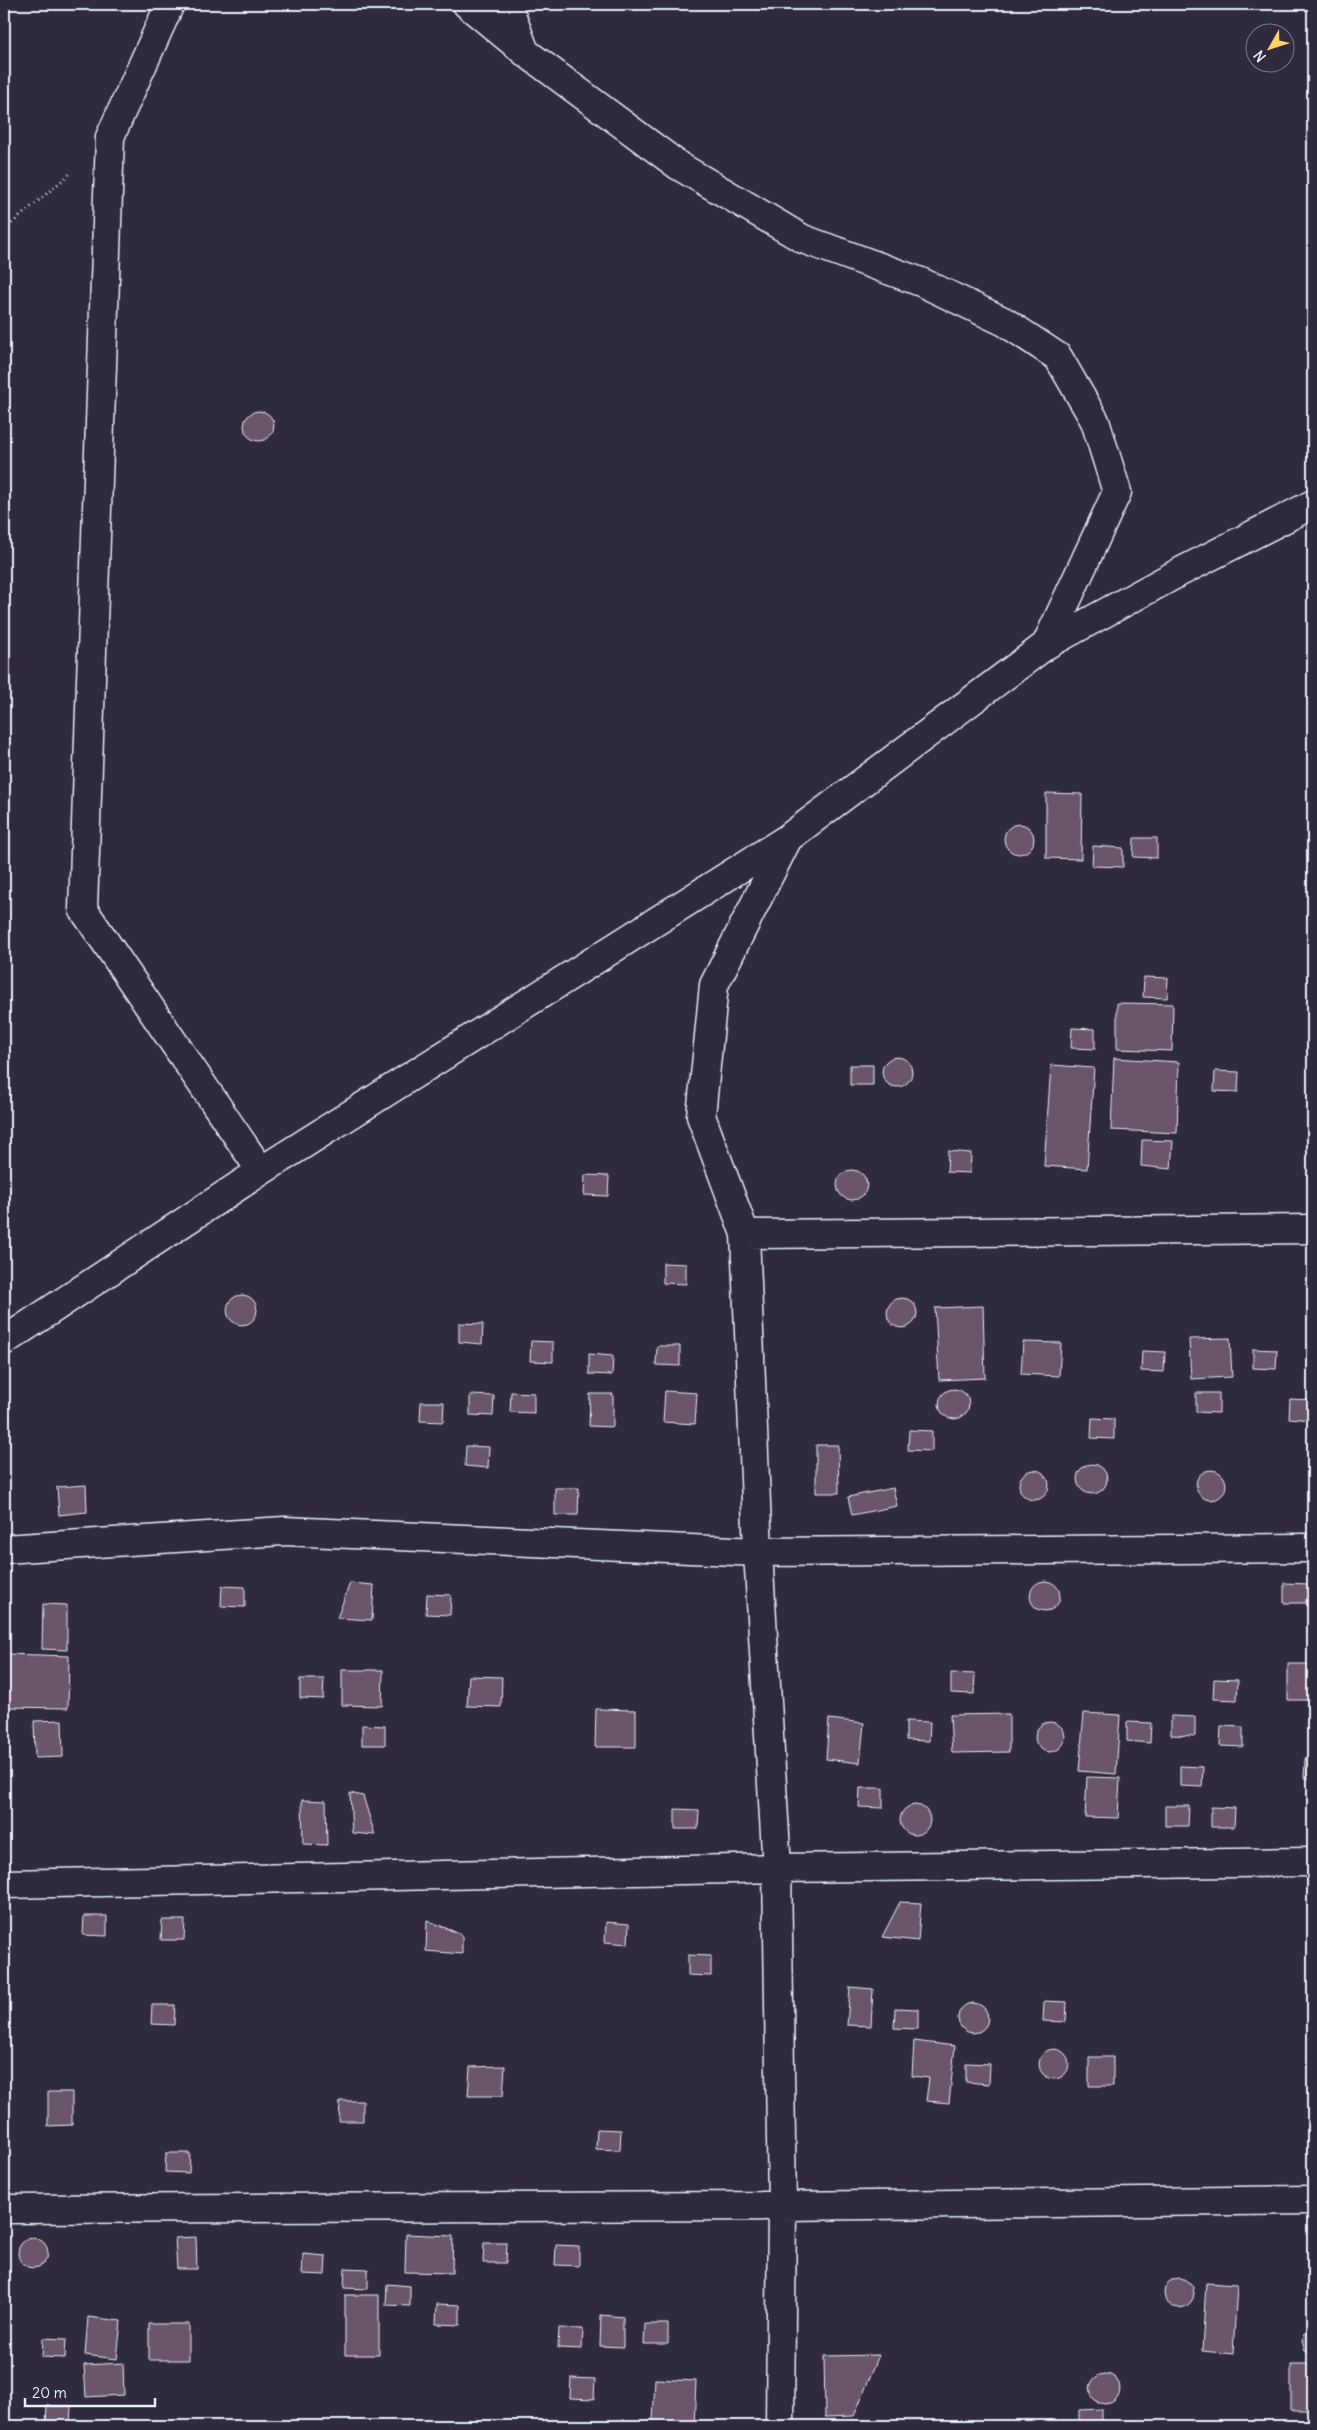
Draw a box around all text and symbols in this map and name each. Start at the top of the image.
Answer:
north arrow [1244,22,1294,72]
text: N [1250,47,1270,66]
scale bar [25,2375,155,2407]
text: 20 m [32,2383,67,2402]

